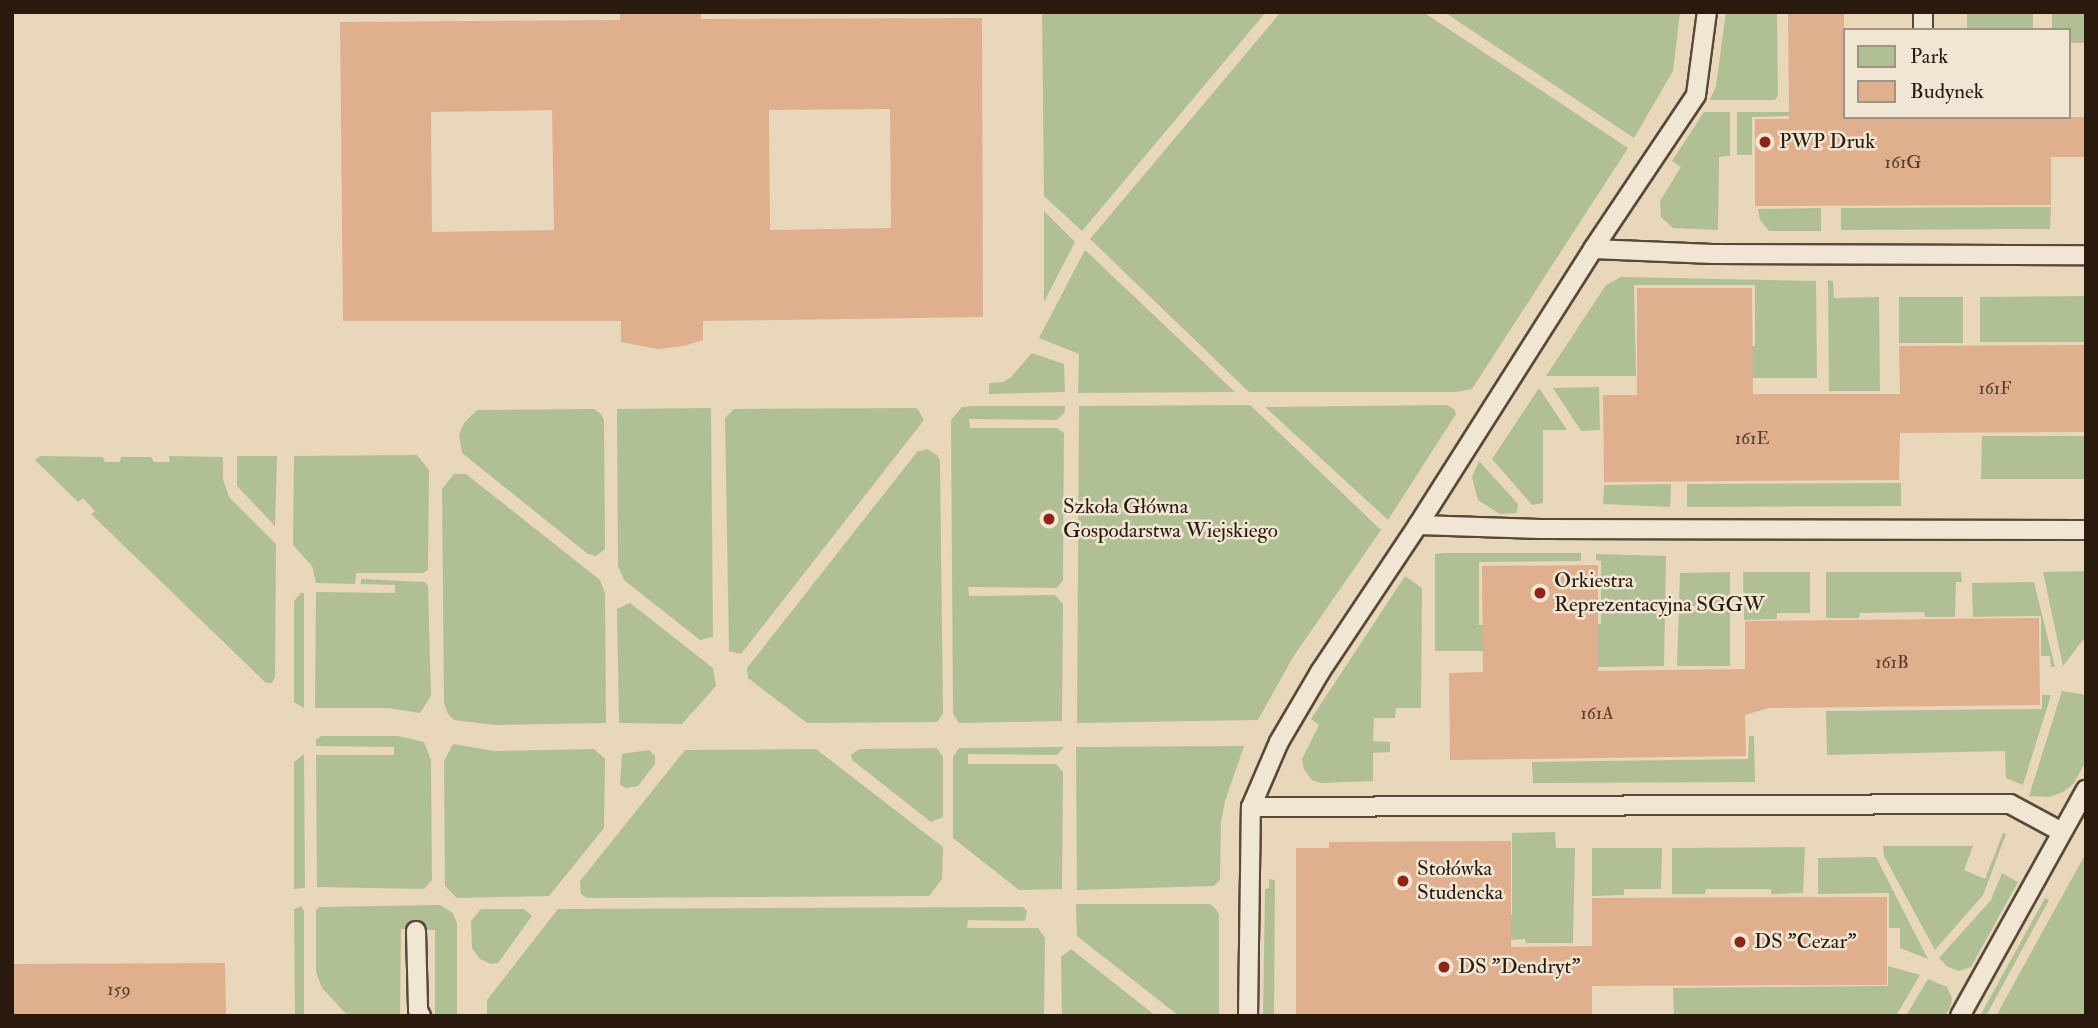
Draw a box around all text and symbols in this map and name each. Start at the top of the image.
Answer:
legend [1842,28,2070,119]
text: Park [1910,43,1948,70]
text: Budynek [1910,78,1984,105]
place label: PWP Druk [1779,129,1875,155]
marker: PWP Druk [1757,134,1773,150]
house number: 161G [1885,152,1921,174]
house number: 161F [1978,378,2012,400]
house number: 161E [1735,428,1769,450]
place label: Szkoła Główna Gospodarstwa Wiejskiego [1063,494,1278,544]
marker: Szkoła Główna Gospodarstwa Wiejskiego [1041,511,1057,527]
place label: Orkiestra Reprezentacyjna SGGW [1554,568,1765,618]
marker: Orkiestra Reprezentacyjna SGGW [1532,585,1548,601]
house number: 161B [1875,652,1909,674]
house number: 161A [1580,703,1614,725]
place label: Stołówka Studencka [1417,856,1503,906]
marker: Stołówka Studencka [1395,873,1411,889]
place label: DS "Cezar" [1754,929,1857,955]
marker: DS "Cezar" [1732,934,1748,950]
place label: DS "Dendryt" [1458,954,1581,980]
marker: DS "Dendryt" [1436,959,1452,975]
house number: 159 [107,979,131,1001]

